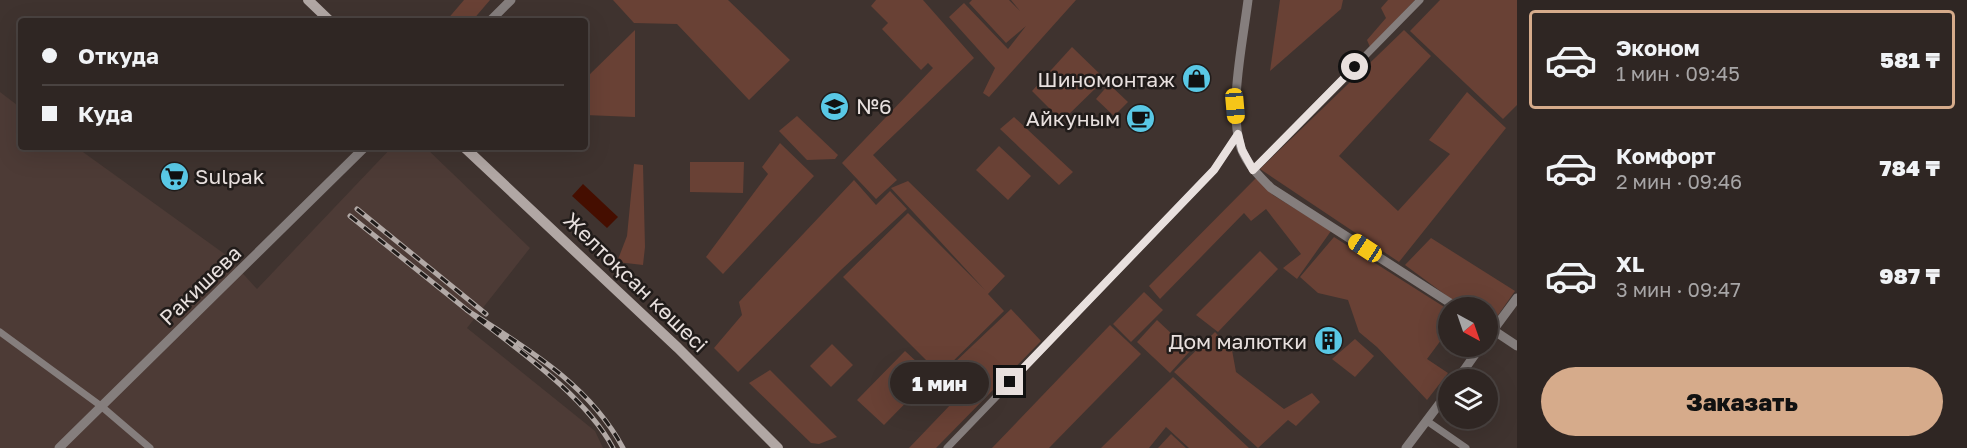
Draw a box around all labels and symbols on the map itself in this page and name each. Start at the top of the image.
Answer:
route start [1341,53,1368,80]
shop icon: Шиномонтаж [1180,63,1212,95]
place label: Шиномонтаж [1037,66,1175,92]
car [1224,87,1246,125]
school or university icon: №6 [819,90,851,122]
place label: №6 [856,93,892,119]
cafe icon: Айкуным [1125,102,1157,134]
place label: Айкуным [1026,105,1120,131]
supermarket icon: Sulpak [158,160,190,192]
place label: Sulpak [195,163,265,189]
street label: Желтоқсан көшесі [558,207,714,357]
car [1345,231,1385,265]
street label: Ракишева [154,240,246,330]
north arrow [1438,297,1498,357]
building icon: Дом малютки [1312,325,1344,357]
place label: Дом малютки [1168,328,1307,354]
callout: 1 мин [890,361,989,403]
route end [996,368,1023,395]

